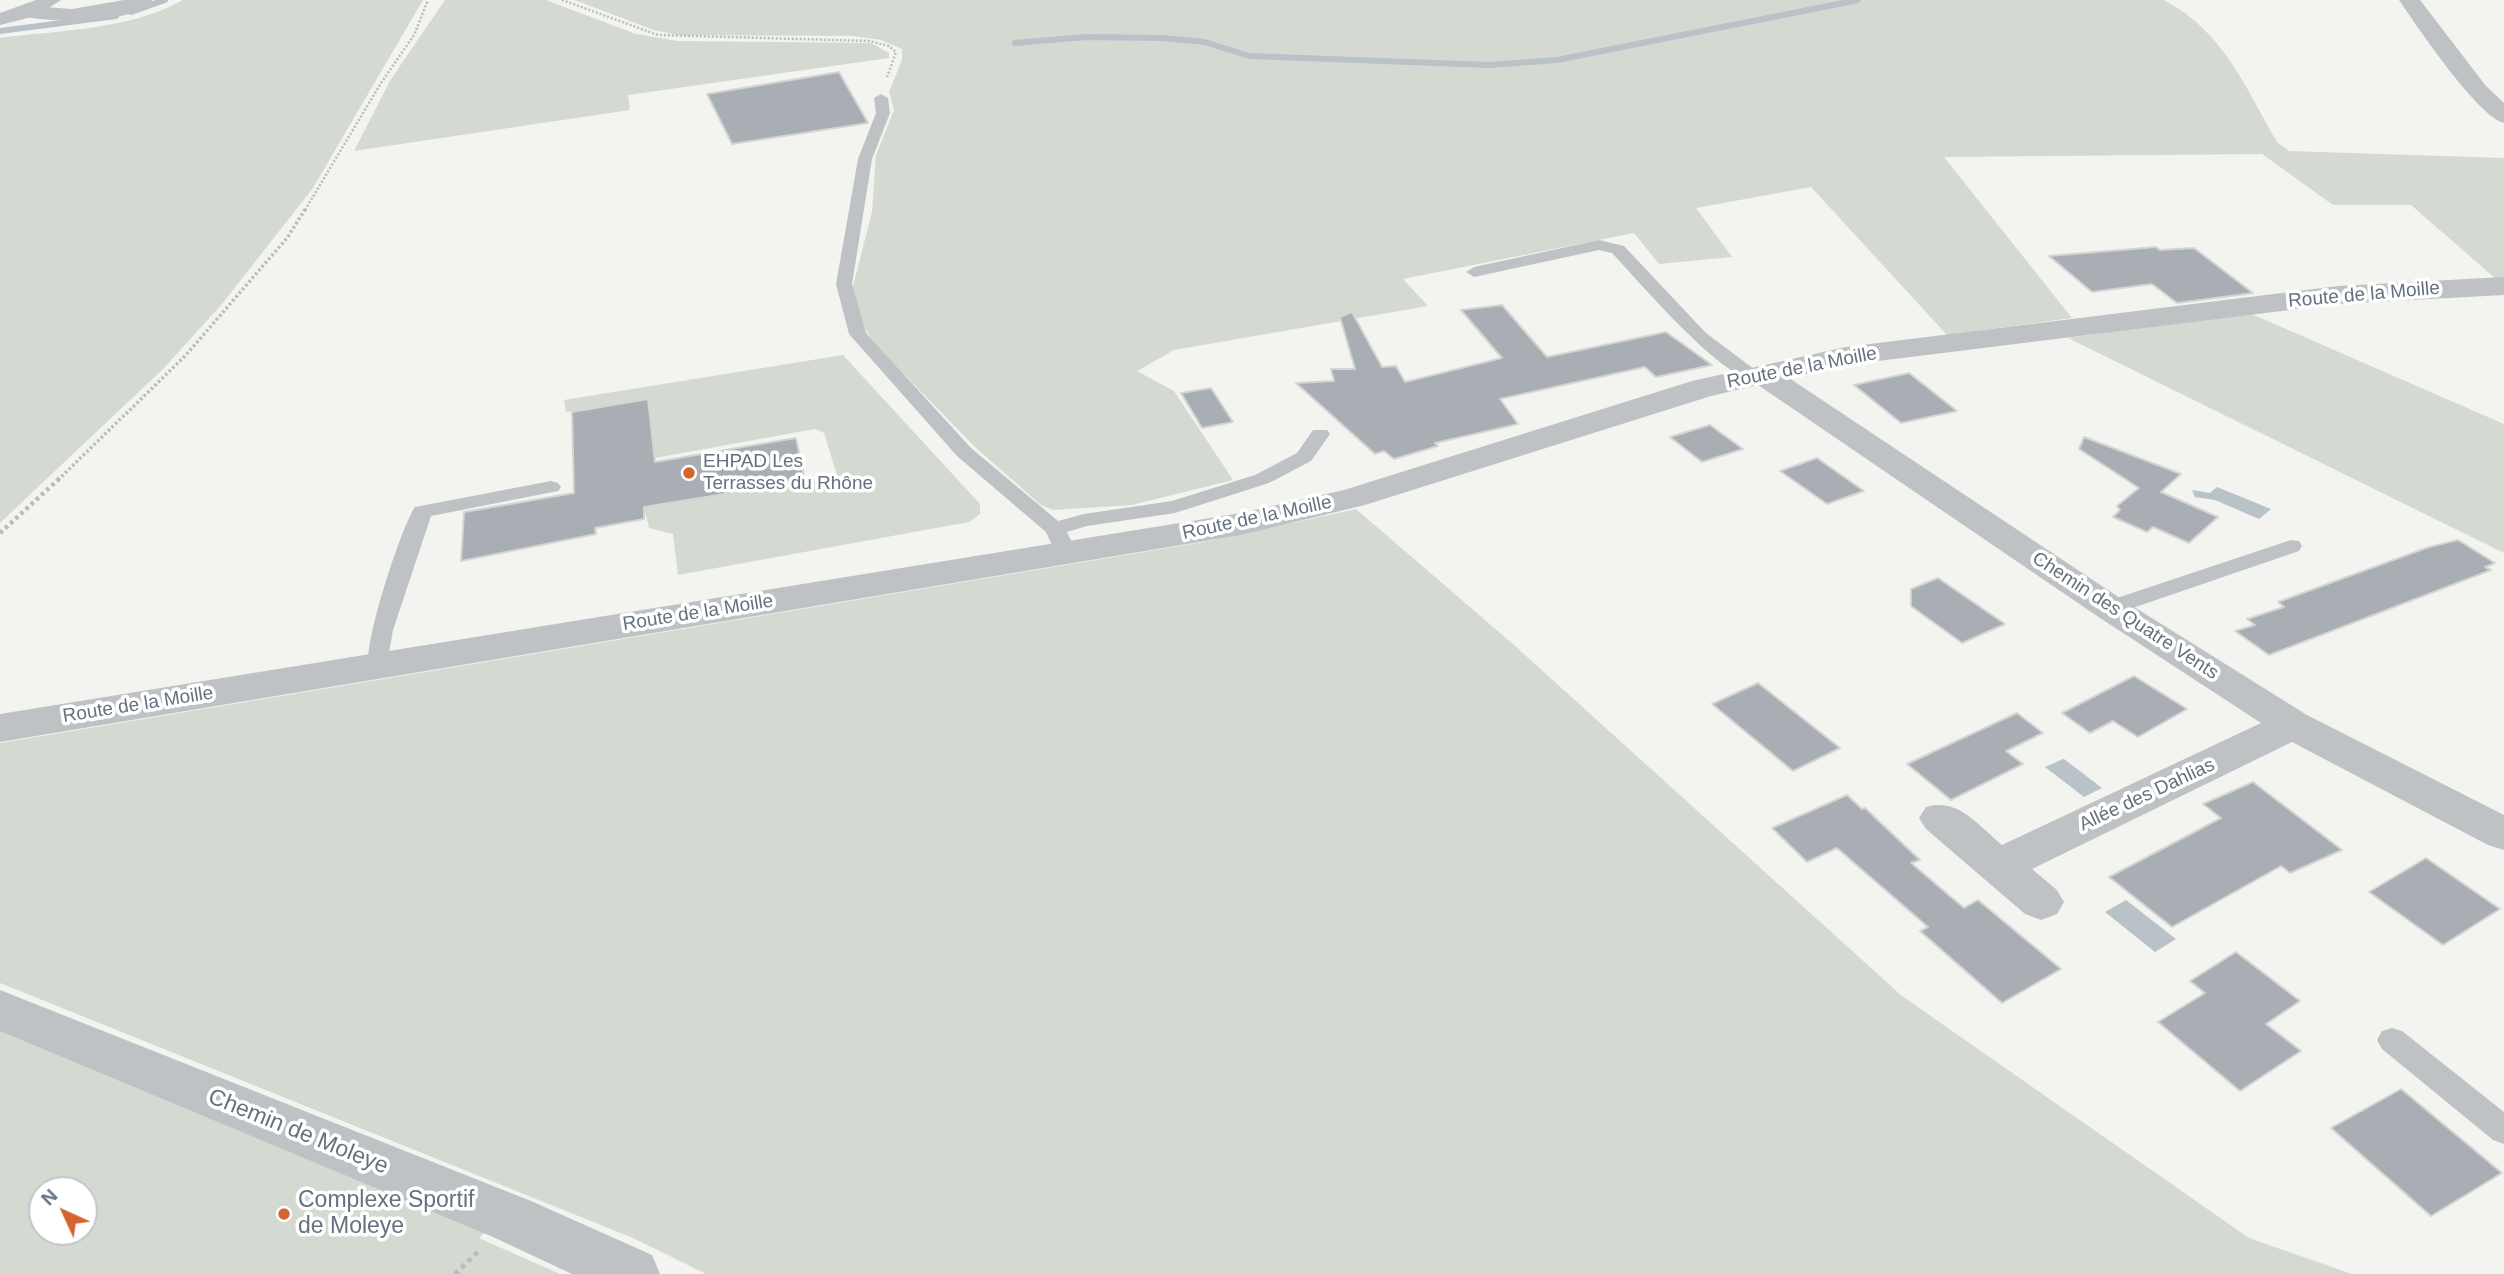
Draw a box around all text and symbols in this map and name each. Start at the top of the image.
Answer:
street label: Route de la Moille [2287,277,2441,313]
street label: Route de la Moille [1725,342,1879,394]
place label: EHPAD Les Terrasses du Rhône [703,451,873,495]
marker: EHPAD Les Terrasses du Rhône [681,465,697,481]
street label: Route de la Moille [1180,491,1334,545]
street label: Chemin des Quatre Vents [2028,547,2222,685]
street label: Route de la Moille [621,590,775,636]
street label: Route de la Moille [61,682,215,728]
street label: Allée des Dahlias [2076,754,2218,836]
street label: Chemin de Moleye [204,1083,392,1181]
north arrow [28,1176,98,1246]
text: N [37,1185,61,1209]
place label: Complexe Sportif de Moleye [298,1187,474,1241]
marker: Complexe Sportif de Moleye [276,1206,292,1222]

